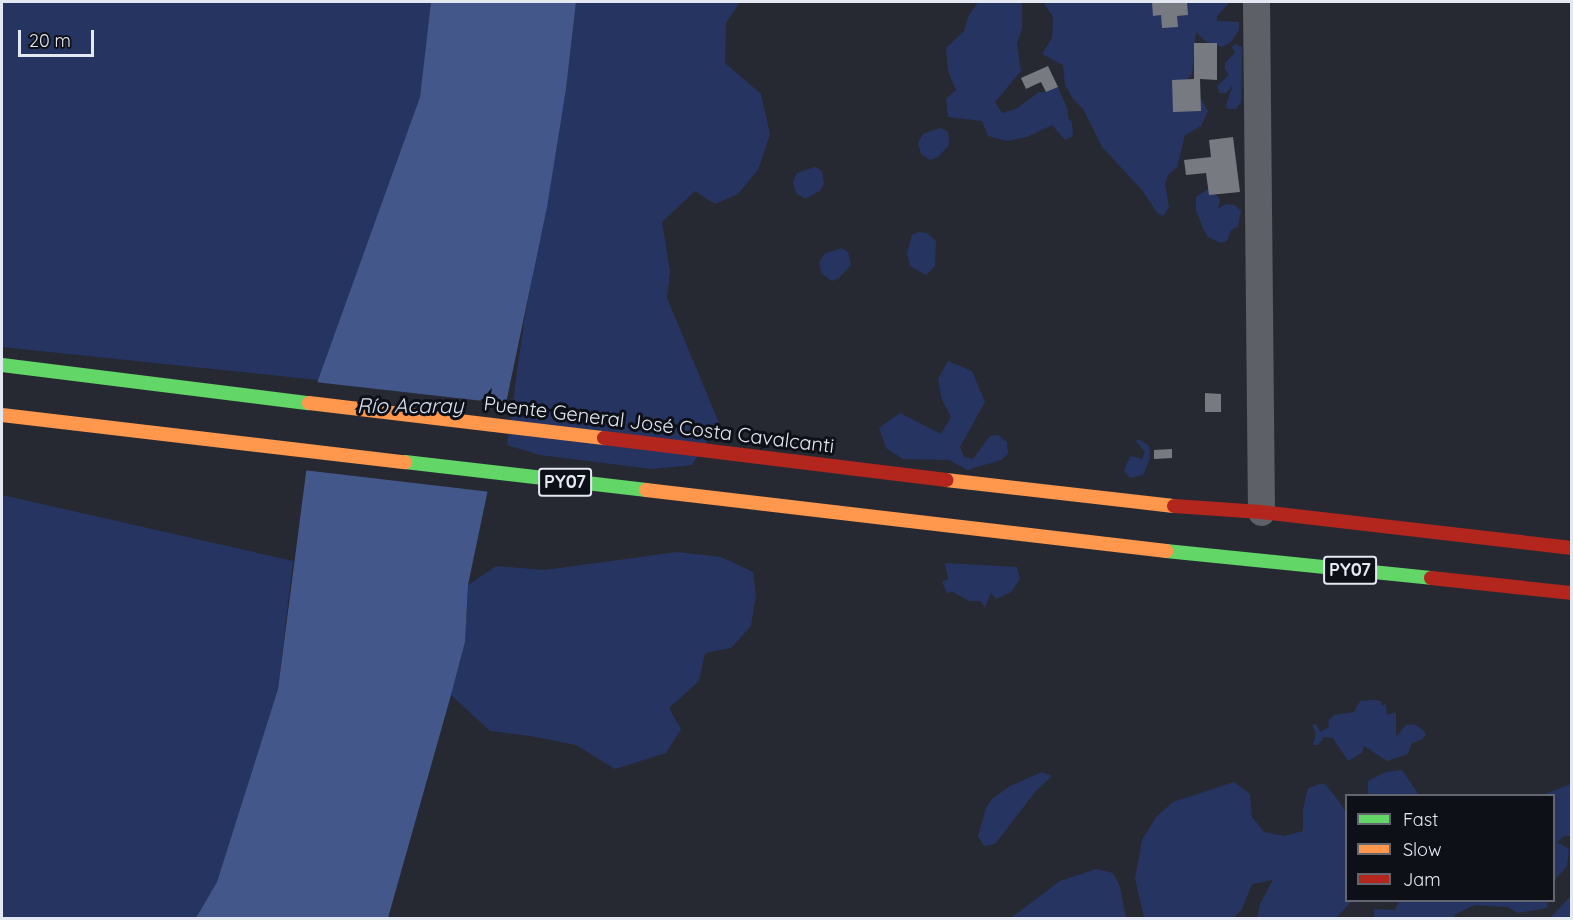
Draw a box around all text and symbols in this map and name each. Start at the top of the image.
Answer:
scale bar [21,18,98,56]
text: 20 m [29,29,71,52]
street label: Puente General José Costa Cavalcanti [482,391,836,457]
water label: Río Acaray [357,392,463,418]
road number: PY07 [538,467,592,497]
road number: PY07 [1323,555,1377,585]
legend [1345,794,1555,902]
text: Fast [1403,808,1438,831]
text: Slow [1403,838,1441,861]
text: Jam [1403,868,1441,891]

